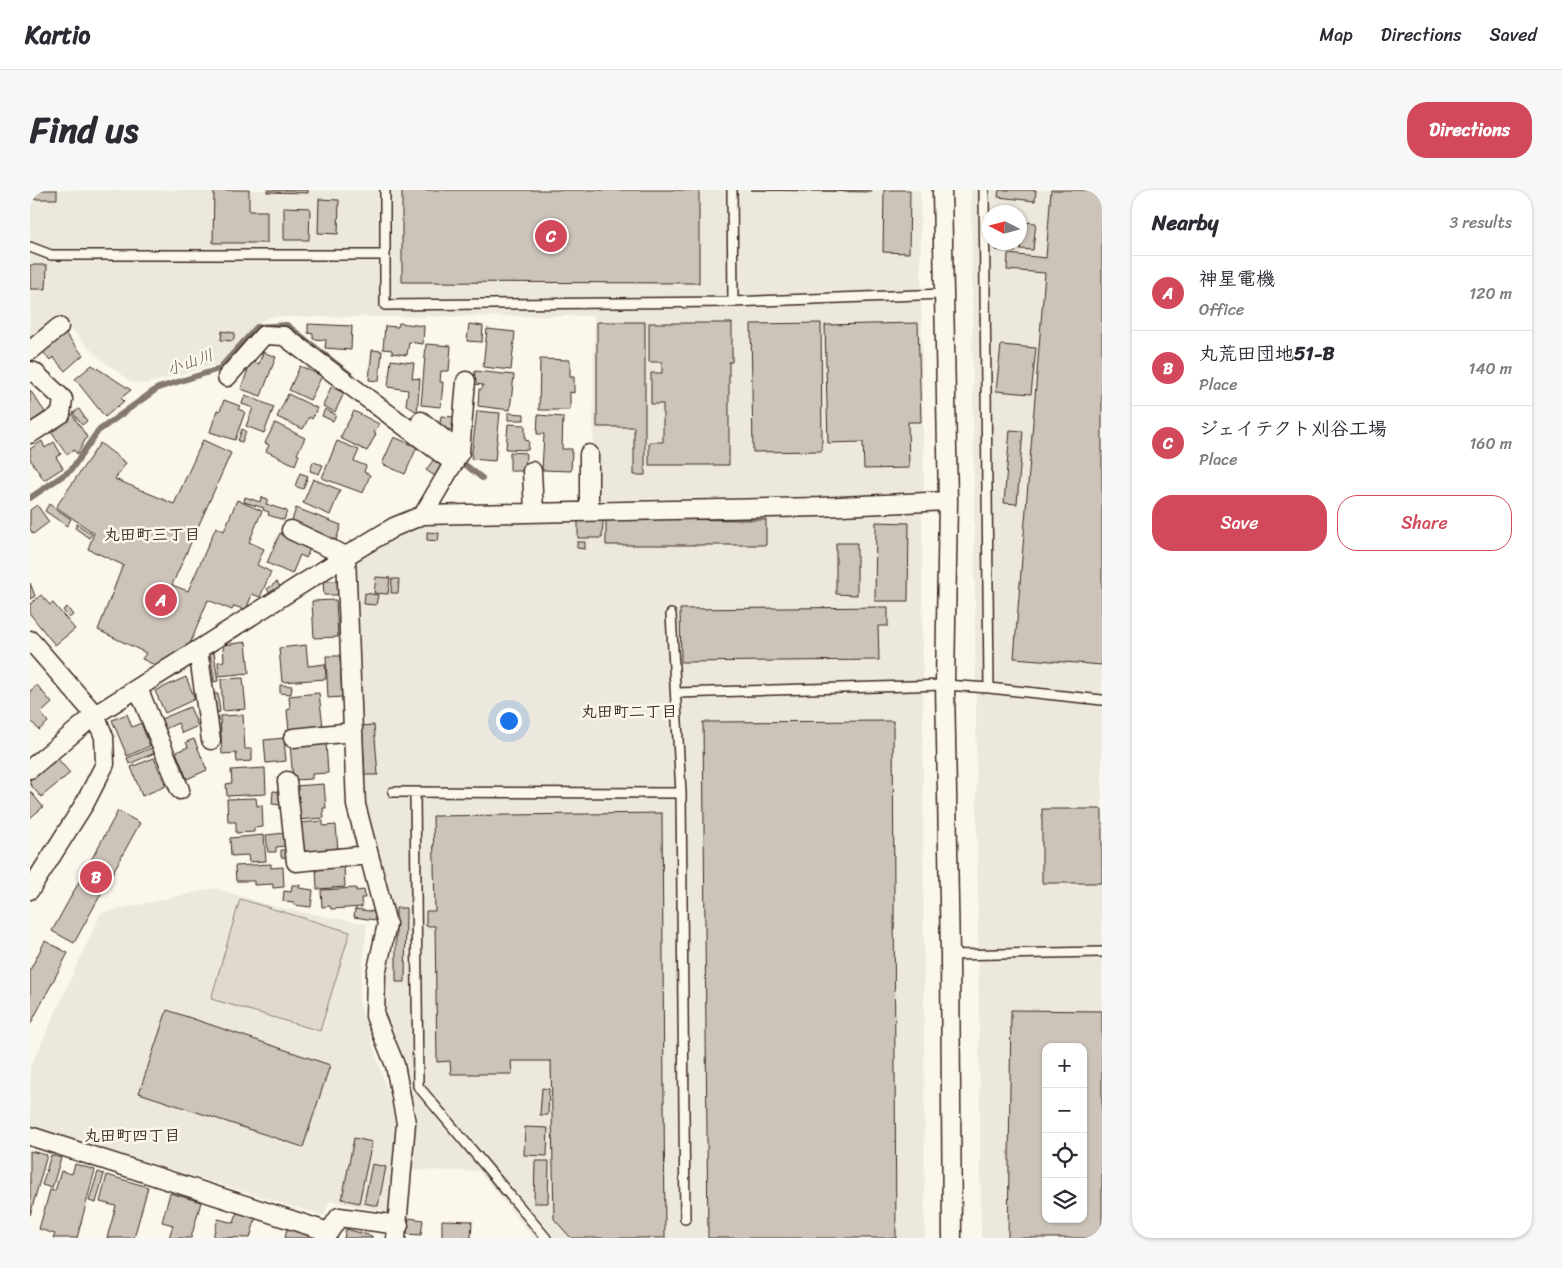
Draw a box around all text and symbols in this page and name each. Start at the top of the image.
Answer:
text: Kartio [25,14,90,56]
text: Map [1320,19,1353,51]
text: Directions [1381,19,1462,51]
text: Saved [1490,19,1537,51]
text: Find us [30,99,138,161]
button: Directions [1407,102,1532,158]
text: Nearby [1152,204,1218,242]
north arrow [982,205,1027,250]
text: 3 results [1449,208,1512,237]
pin: C [535,217,567,255]
text: 神星電機 [1199,262,1275,295]
text: A [1163,279,1173,308]
text: 120 m [1469,279,1512,308]
text: Office [1199,295,1244,324]
text: 丸荒田団地51-B [1199,337,1335,370]
water label: 小山川 [162,340,218,384]
text: B [1163,354,1173,383]
text: 140 m [1469,354,1512,383]
text: Place [1199,370,1238,399]
text: ジェイテクト刈谷工場 [1199,412,1387,445]
text: C [1163,429,1173,458]
text: 160 m [1469,429,1512,458]
text: Place [1199,445,1238,474]
button: Save [1152,495,1327,551]
button: Share [1337,495,1512,551]
district label: 丸田町三丁目 [104,520,200,549]
pin: A [145,581,177,619]
district label: 丸田町二丁目 [581,697,677,726]
your location [496,708,522,734]
pin: B [80,858,112,896]
map controls [1042,1043,1087,1223]
button: + [1042,1043,1087,1088]
button: − [1042,1088,1087,1133]
district label: 丸田町四丁目 [84,1121,180,1150]
button: locate [1042,1133,1087,1178]
button: layers [1042,1178,1087,1223]

